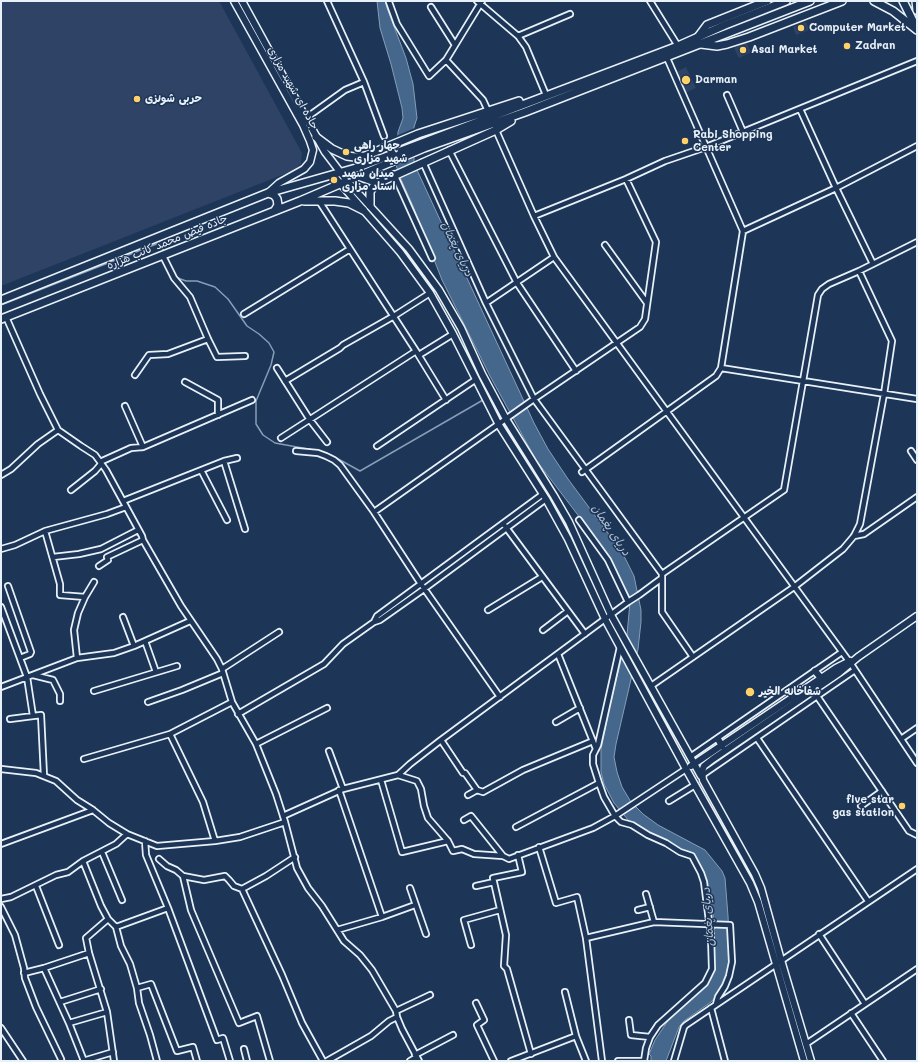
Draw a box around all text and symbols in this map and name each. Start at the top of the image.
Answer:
place label: Computer Market [809,21,906,35]
marker: Computer Market [796,23,806,33]
place label: Zadran [855,39,895,53]
marker: Zadran [842,41,852,51]
place label: Asai Market [751,43,817,57]
street label: جاده ای شهید مزاری [265,44,321,132]
marker: Asai Market [738,45,748,55]
place label: Darman [695,73,737,87]
marker: Darman [680,74,692,86]
place label: حربی شونزی [145,92,202,106]
marker: حربی شونزی [132,94,142,104]
place label: Rabi Shopping Center [693,128,772,154]
marker: Rabi Shopping Center [680,136,690,146]
place label: چهار راهی شهید مزاری [354,139,407,165]
marker: چهار راهی شهید مزاری [341,147,351,157]
place label: میدان شهید استاد مزاری [342,167,395,193]
marker: میدان شهید استاد مزاری [329,175,339,185]
street label: جاده فیض محمد کاتب هزاره [105,212,229,272]
water label: دریای پغمان [438,219,476,279]
water label: دریای پغمان [589,501,633,559]
place label: شفاخانه الخیر [759,685,821,699]
marker: شفاخانه الخیر [744,686,756,698]
place label: five star gas station [832,793,894,819]
marker: five star gas station [897,801,907,811]
water label: دریای پغمان [699,887,717,947]

